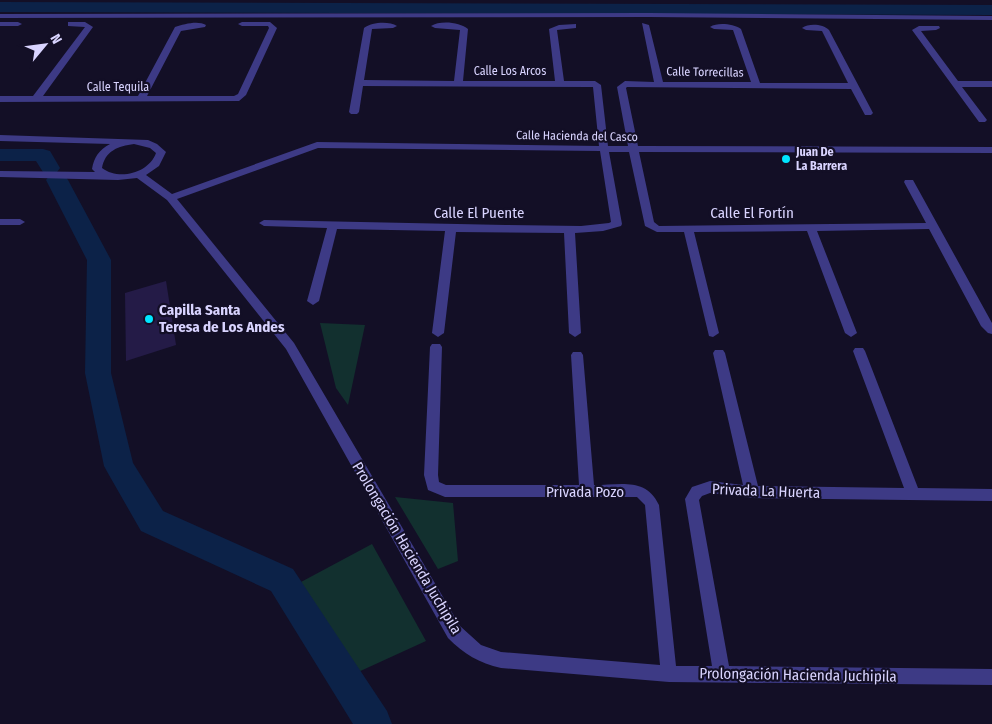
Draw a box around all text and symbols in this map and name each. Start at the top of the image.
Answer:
north arrow [20,20,70,70]
text: N [46,31,65,47]
street label: Calle Los Arcos [474,64,546,78]
street label: Calle Torrecillas [666,64,744,80]
street label: Calle Tequila [87,80,149,94]
street label: Calle Hacienda del Casco [516,128,638,144]
place label: Juan De La Barrera [795,145,847,173]
marker: Juan De La Barrera [780,153,792,165]
street label: Calle El Puente [434,204,524,222]
street label: Calle El Fortín [710,204,794,222]
place label: Capilla Santa Teresa de Los Andes [159,301,285,336]
marker: Capilla Santa Teresa de Los Andes [143,313,155,325]
street label: Prolongación Hacienda Juchipila [348,459,466,637]
street label: Privada La Huerta [712,480,820,502]
street label: Privada Pozo [546,483,624,501]
street label: Prolongación Hacienda Juchipila [699,664,897,686]

